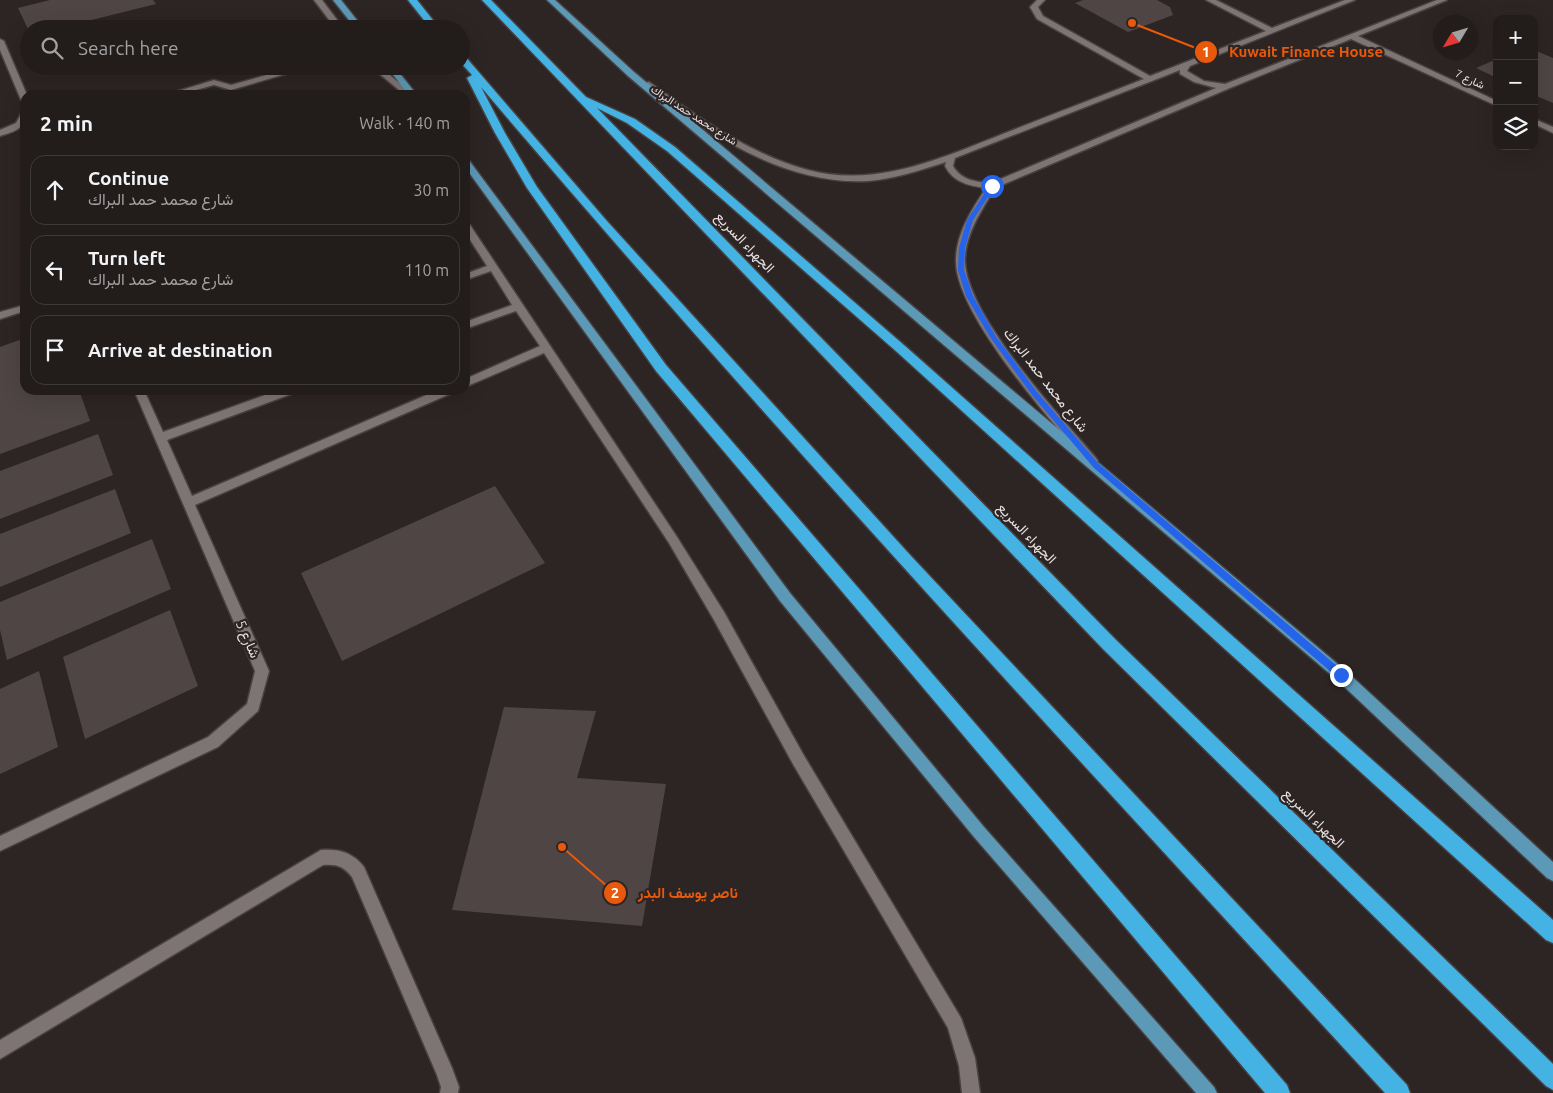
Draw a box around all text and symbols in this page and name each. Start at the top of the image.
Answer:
north arrow [1433,15,1478,60]
map controls [1493,15,1538,150]
button: + [1493,15,1538,60]
search box [20,20,470,75]
icon: search [38,34,66,62]
text: Search here [78,37,178,59]
callout: Kuwait Finance House [1194,37,1393,67]
text: 1 [1202,43,1210,60]
text: Kuwait Finance House [1229,43,1383,60]
button: − [1493,60,1538,105]
street label: شارع 7 [1453,67,1487,93]
street label: شارع محمد حمد البراك [648,83,739,149]
button: layers [1493,105,1538,150]
text: 2 min [40,111,93,135]
text: Walk · 140 m [359,114,450,132]
text: Continue [88,167,169,189]
route start [981,175,1004,198]
icon: ahead [41,176,69,204]
text: 30 m [413,181,449,199]
text: شارع محمد حمد البراك [88,190,233,208]
street label: الجهراء السريع [710,208,778,278]
text: Turn left [88,247,166,269]
icon: left [41,256,69,284]
text: 110 m [404,261,449,279]
text: شارع محمد حمد البراك [88,270,233,288]
street label: شارع محمد حمد البراك [998,325,1091,437]
icon: arrive [41,336,69,364]
text: Arrive at destination [88,339,273,361]
street label: الجهراء السريع [992,499,1060,569]
street label: شارع 5 [230,618,263,661]
route end [1330,664,1353,687]
street label: الجهراء السريع [1278,785,1348,853]
callout: ناصر يوسف البدر [603,878,748,908]
text: 2 [611,884,619,901]
text: ناصر يوسف البدر [637,884,738,902]

